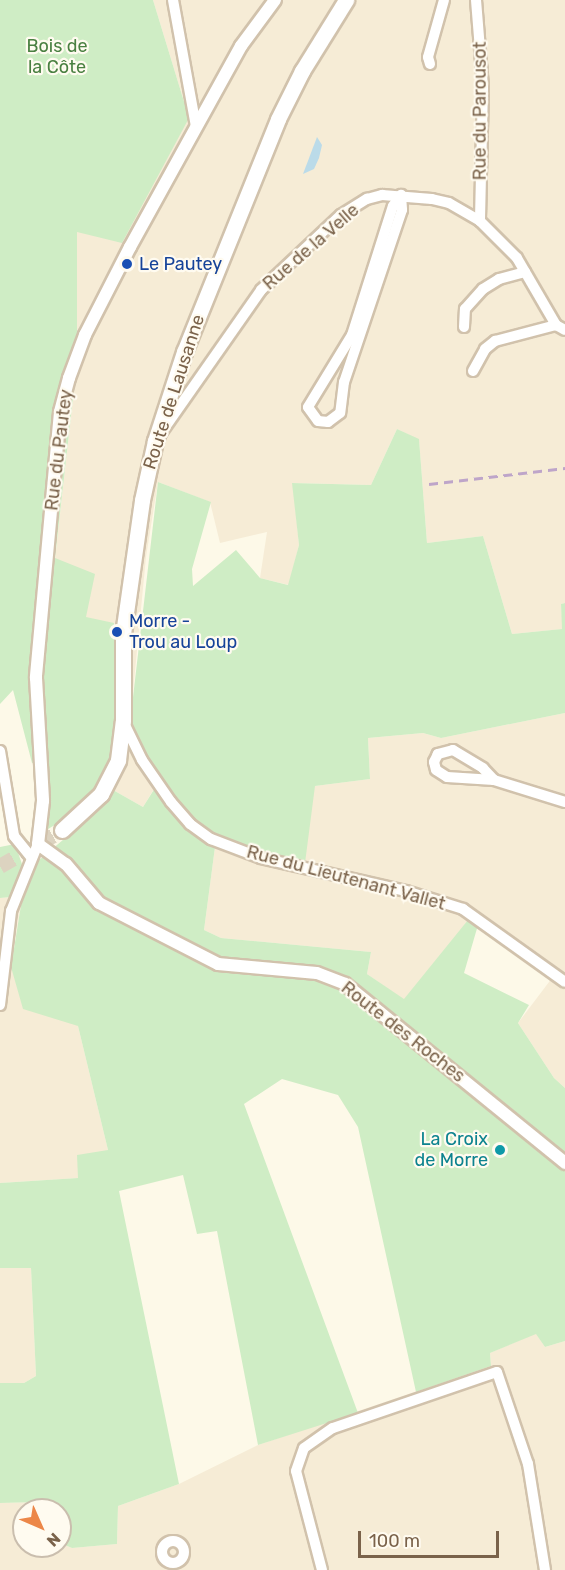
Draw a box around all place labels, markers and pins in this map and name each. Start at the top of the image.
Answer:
place label: Le Pautey [139,253,222,275]
marker: Le Pautey [120,257,134,271]
place label: Morre - Trou au Loup [129,611,237,654]
marker: Morre - Trou au Loup [110,625,124,639]
place label: La Croix de Morre [415,1129,488,1172]
marker: La Croix de Morre [493,1143,507,1157]

